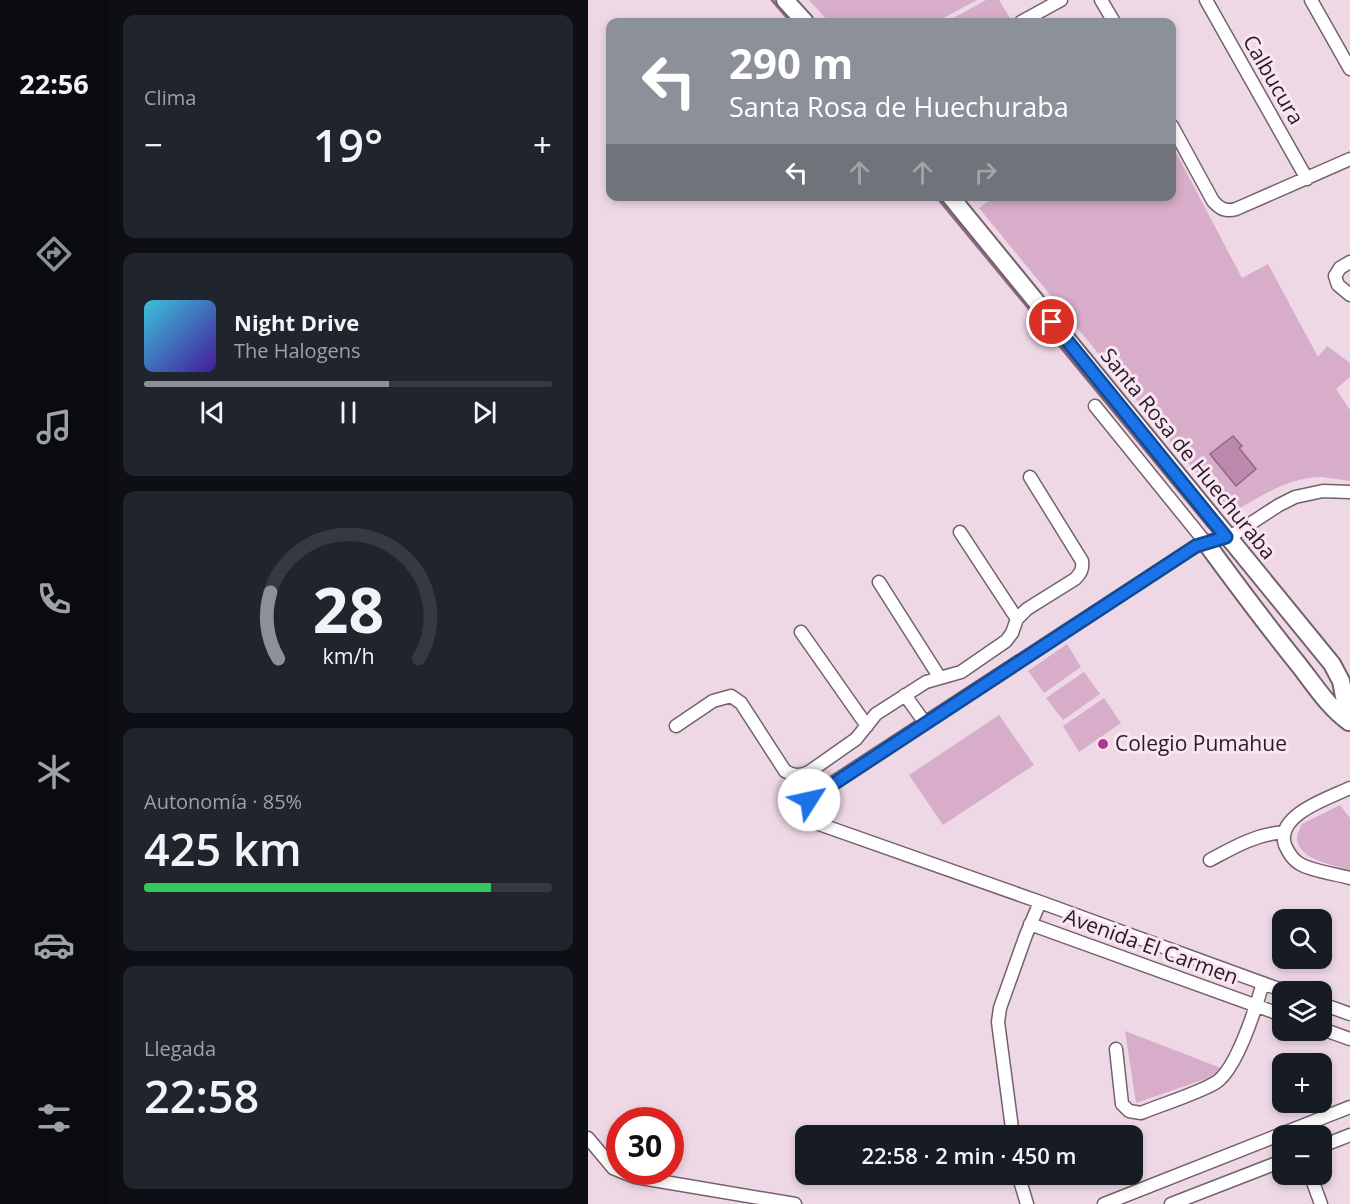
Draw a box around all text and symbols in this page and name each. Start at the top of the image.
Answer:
street label: Calbucura [1237,30,1311,129]
text: 290 m [729,34,853,91]
icon: left [630,42,708,120]
text: 22:56 [19,65,89,102]
text: Clima [144,84,196,111]
text: Santa Rosa de Huechuraba [729,88,1069,125]
text: 19° [313,114,383,175]
text: − [144,122,163,167]
text: + [533,122,552,167]
icon: left [780,156,813,189]
icon: ahead [843,156,876,189]
icon: ahead [906,156,939,189]
icon: right [969,156,1002,189]
icon: directions [33,233,75,275]
pin [1026,296,1077,347]
icon: arrive [1035,305,1068,338]
text: Night Drive [234,307,359,337]
text: The Halogens [234,337,361,364]
street label: Santa Rosa de Huechuraba [1095,342,1283,565]
icon: previous [196,396,229,429]
icon: pause [332,396,365,429]
icon: next [468,396,501,429]
icon: music [33,406,75,448]
text: 28 [312,566,384,651]
icon: phone [33,578,75,620]
text: km/h [322,641,374,670]
place label: Colegio Pumahue [1115,729,1287,757]
marker: Colegio Pumahue [1096,737,1110,751]
icon: climate [33,751,75,793]
position arrow [777,768,841,832]
text: Autonomía · 85% [144,788,302,815]
text: 425 km [144,818,302,879]
street label: Avenida El Carmen [1060,901,1242,991]
map controls [1272,909,1332,1185]
button: search [1272,909,1332,969]
icon: car [33,924,75,966]
button: layers [1272,981,1332,1041]
text: Llegada [144,1035,216,1062]
button: + [1272,1053,1332,1113]
text: 22:58 [144,1065,259,1126]
icon: filters [33,1097,75,1139]
speed limit sign: 30 [606,1107,684,1185]
button: − [1272,1125,1332,1185]
text: 22:58 · 2 min · 450 m [861,1140,1077,1170]

